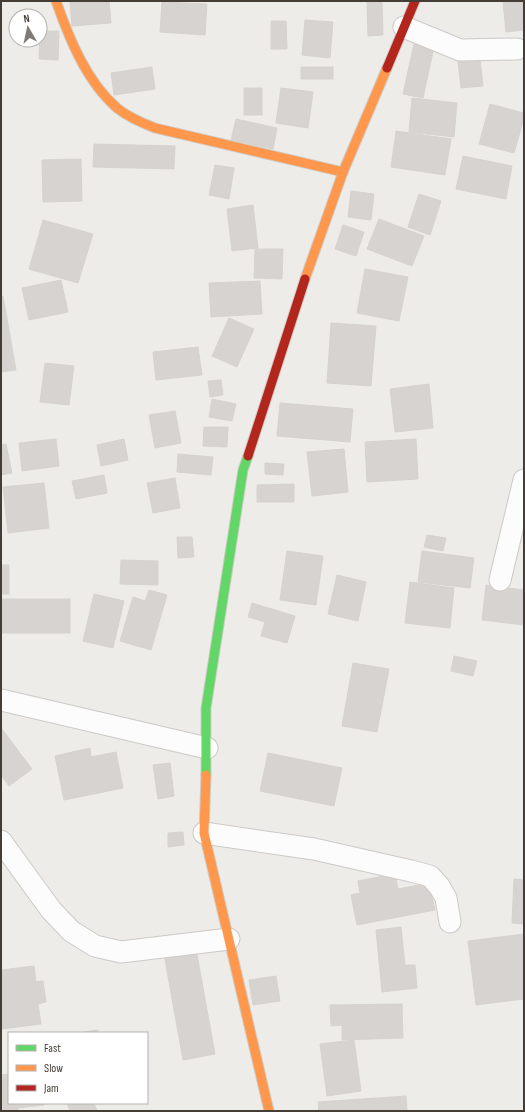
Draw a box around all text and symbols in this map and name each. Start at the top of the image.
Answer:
north arrow [8,8,48,48]
text: N [23,12,31,25]
legend [8,1032,148,1104]
text: Fast [44,1041,61,1056]
text: Slow [44,1061,63,1076]
text: Jam [43,1081,59,1096]

